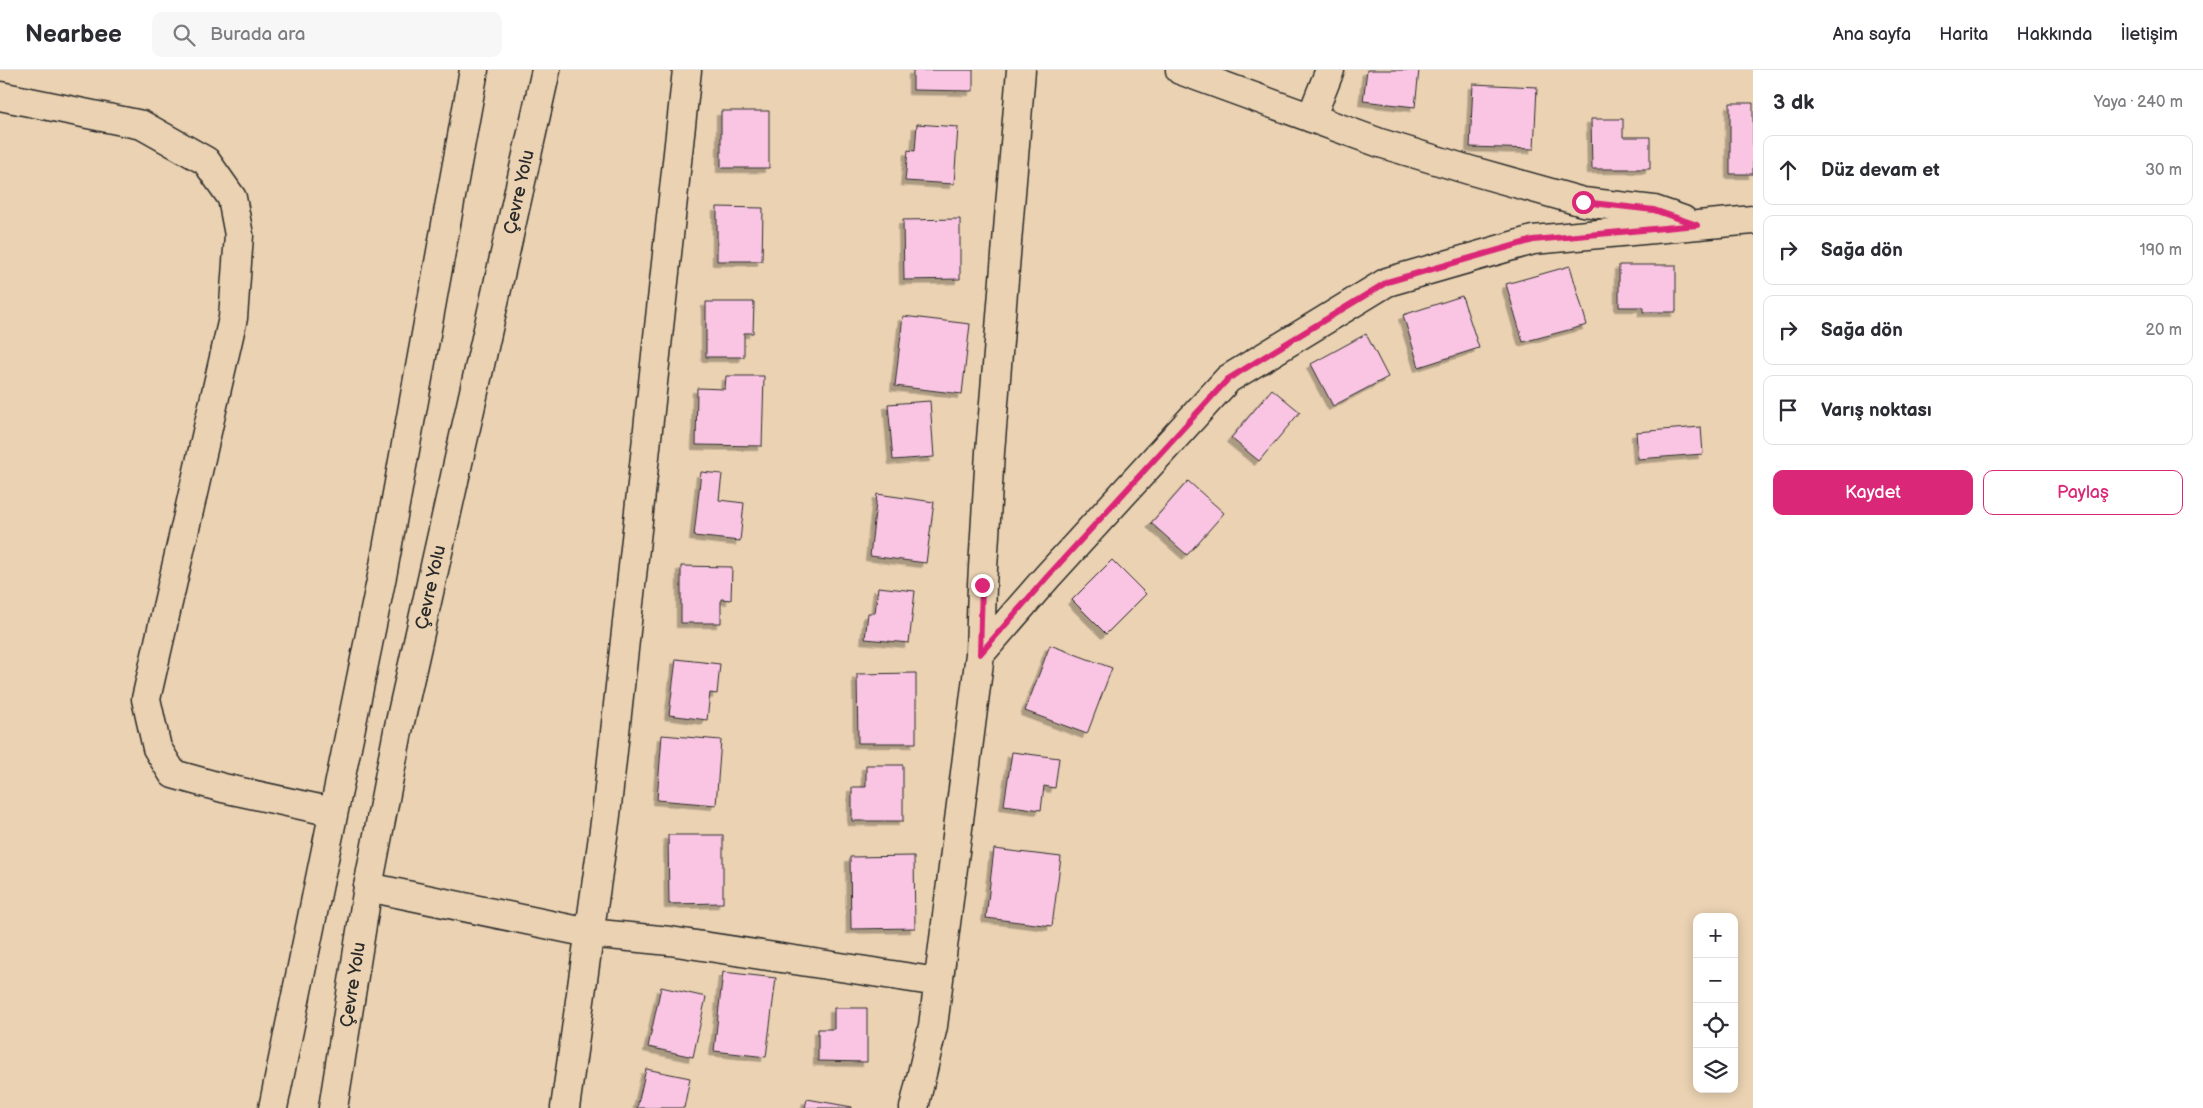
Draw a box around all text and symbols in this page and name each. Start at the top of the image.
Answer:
search box [152,12,502,57]
text: Nearbee [25,20,122,49]
icon: search [170,21,198,49]
text: Burada ara [210,23,305,46]
text: Ana sayfa [1833,24,1911,45]
text: Harita [1939,24,1988,45]
text: Hakkında [2016,24,2092,45]
text: İletişim [2120,24,2178,45]
text: 3 dk [1773,90,1814,115]
text: Yaya · 240 m [2094,93,2183,112]
street label: Çevre Yolu [500,148,539,236]
icon: ahead [1774,156,1802,184]
text: Düz devam et [1821,159,1940,182]
text: 30 m [2145,161,2182,180]
route start [1572,191,1595,214]
icon: right [1774,236,1802,264]
text: Sağa dön [1821,239,1903,262]
text: 190 m [2140,241,2182,260]
icon: right [1774,316,1802,344]
text: Sağa dön [1821,319,1903,342]
text: 20 m [2146,321,2182,340]
icon: arrive [1774,396,1802,424]
text: Varış noktası [1821,399,1932,422]
button: Kaydet [1773,470,1973,515]
button: Paylaş [1983,470,2183,515]
street label: Çevre Yolu [411,543,450,631]
route end [971,574,994,597]
map controls [1693,913,1738,1093]
button: + [1693,913,1738,958]
street label: Çevre Yolu [336,941,370,1029]
button: − [1693,958,1738,1003]
button: locate [1693,1003,1738,1048]
button: layers [1693,1048,1738,1093]

